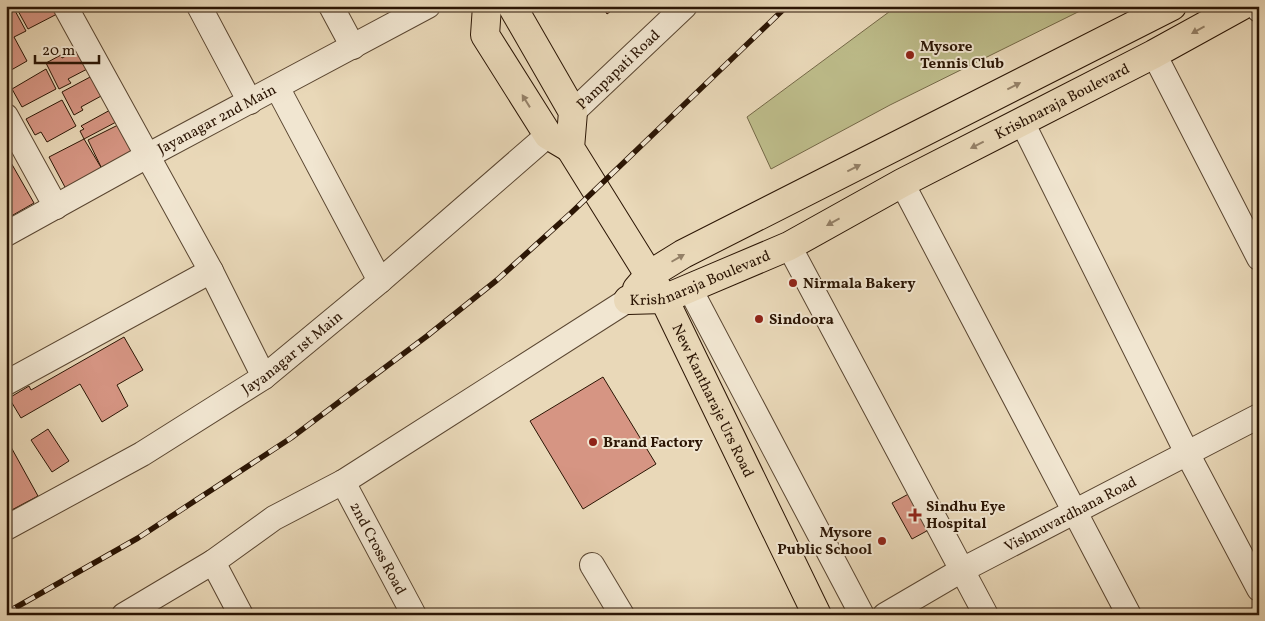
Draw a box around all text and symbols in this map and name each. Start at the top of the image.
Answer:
street label: Pampapati Road [573,26,666,115]
one-way arrow [1191,26,1206,34]
scale bar [35,32,99,64]
place label: Mysore Tennis Club [920,37,1004,75]
text: 20 m [42,41,75,62]
marker: Mysore Tennis Club [904,49,916,61]
street label: Krishnaraja Boulevard [992,59,1134,146]
street label: Jayanagar 2nd Main [154,80,280,161]
one-way arrow [1007,82,1021,90]
one-way arrow [522,94,531,107]
one-way arrow [969,141,984,149]
one-way arrow [846,164,861,172]
one-way arrow [827,217,840,226]
street label: Krishnaraja Boulevard [629,246,774,312]
one-way arrow [671,253,684,262]
place label: Nirmala Bakery [803,274,916,295]
marker: Nirmala Bakery [787,277,799,289]
street label: Jayanagar 1st Main [238,307,348,401]
place label: Sindoora [769,310,834,331]
marker: Sindoora [753,313,765,325]
street label: New Kantharaje Urs Road [666,321,758,482]
place label: Brand Factory [603,433,704,454]
marker: Brand Factory [587,436,599,448]
street label: Vishnuvardhana Road [1001,472,1141,558]
place label: Sindhu Eye Hospital [926,497,1006,535]
street label: 2nd Cross Road [344,499,410,599]
marker: Sindhu Eye Hospital [908,508,922,522]
place label: Mysore Public School [777,523,872,561]
marker: Mysore Public School [876,535,888,547]

